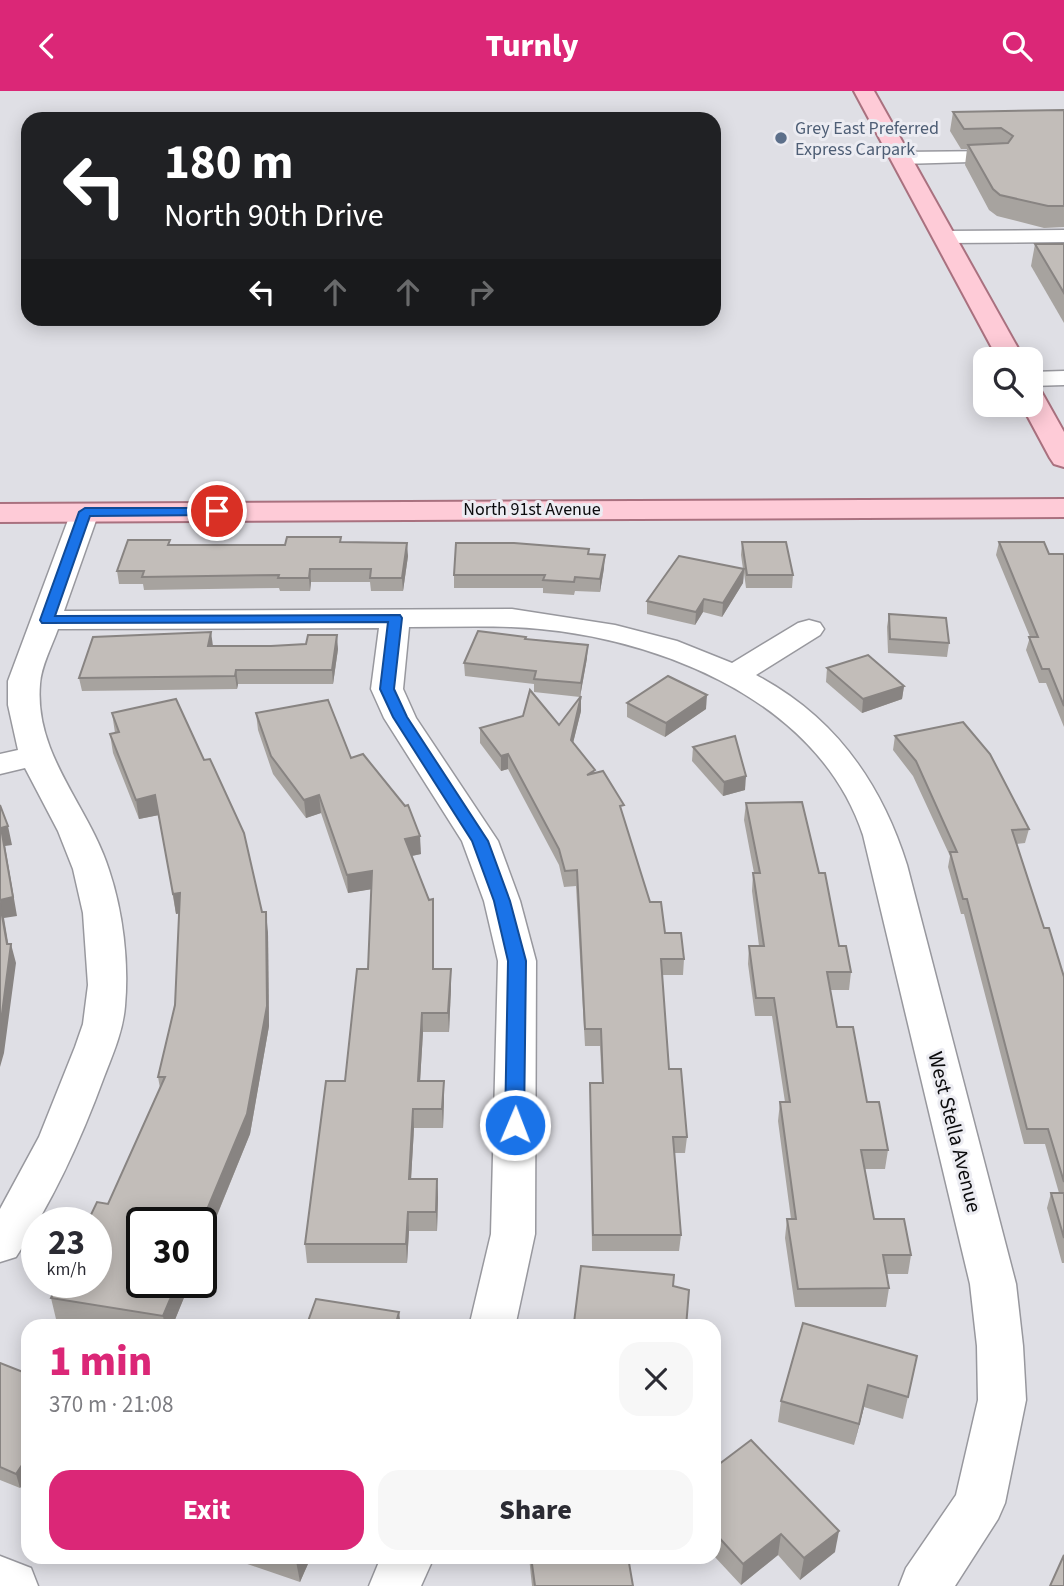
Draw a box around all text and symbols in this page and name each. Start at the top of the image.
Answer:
text: Turnly [486,23,578,69]
icon: back [28,27,66,65]
icon: search [998,27,1036,65]
place label: Grey East Preferred Express Carpark [795,116,939,162]
text: 180 m [164,128,293,198]
marker: Grey East Preferred Express Carpark [773,130,789,146]
icon: left [49,140,140,231]
text: North 90th Drive [164,193,384,239]
icon: left [243,273,281,311]
icon: ahead [316,273,354,311]
icon: ahead [389,273,427,311]
icon: right [462,273,500,311]
map controls [973,347,1043,417]
button: search [973,347,1043,417]
pin [187,481,247,541]
icon: arrive [198,492,236,530]
street label: North 91st Avenue [463,497,601,522]
street label: West Stella Avenue [921,1048,989,1216]
position arrow [478,1088,552,1162]
speed limit sign: 30 [126,1207,217,1298]
text: 23 [48,1218,85,1268]
text: km/h [47,1257,86,1282]
text: 1 min [49,1332,152,1392]
button: close [619,1342,693,1416]
text: 370 m · 21:08 [49,1388,173,1421]
button: Exit [49,1470,364,1550]
button: Share [378,1470,693,1550]

